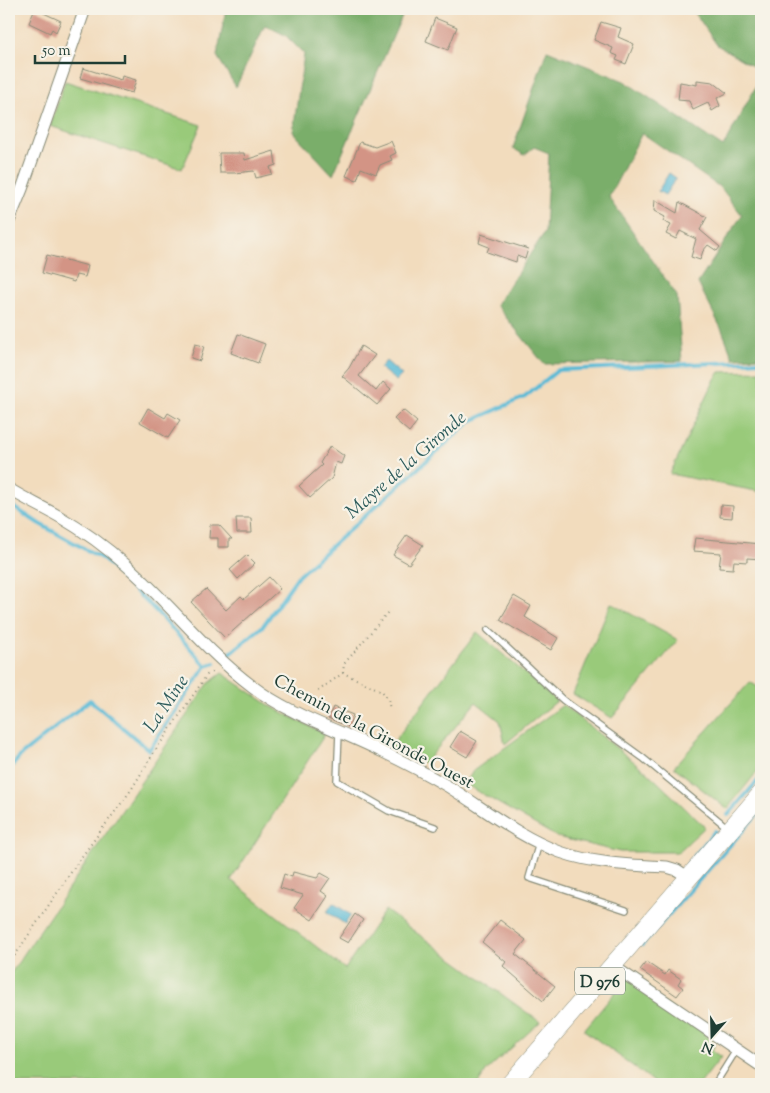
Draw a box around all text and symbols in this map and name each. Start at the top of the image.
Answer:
scale bar [35,32,125,64]
text: 50 m [41,41,71,62]
water label: Mayre de la Gironde [340,406,473,526]
street label: Chemin de la Gironde Ouest [268,669,478,797]
water label: La Mine [138,670,197,739]
road number: D 976 [575,968,625,994]
north arrow [688,1010,738,1060]
text: N [700,1035,717,1058]

